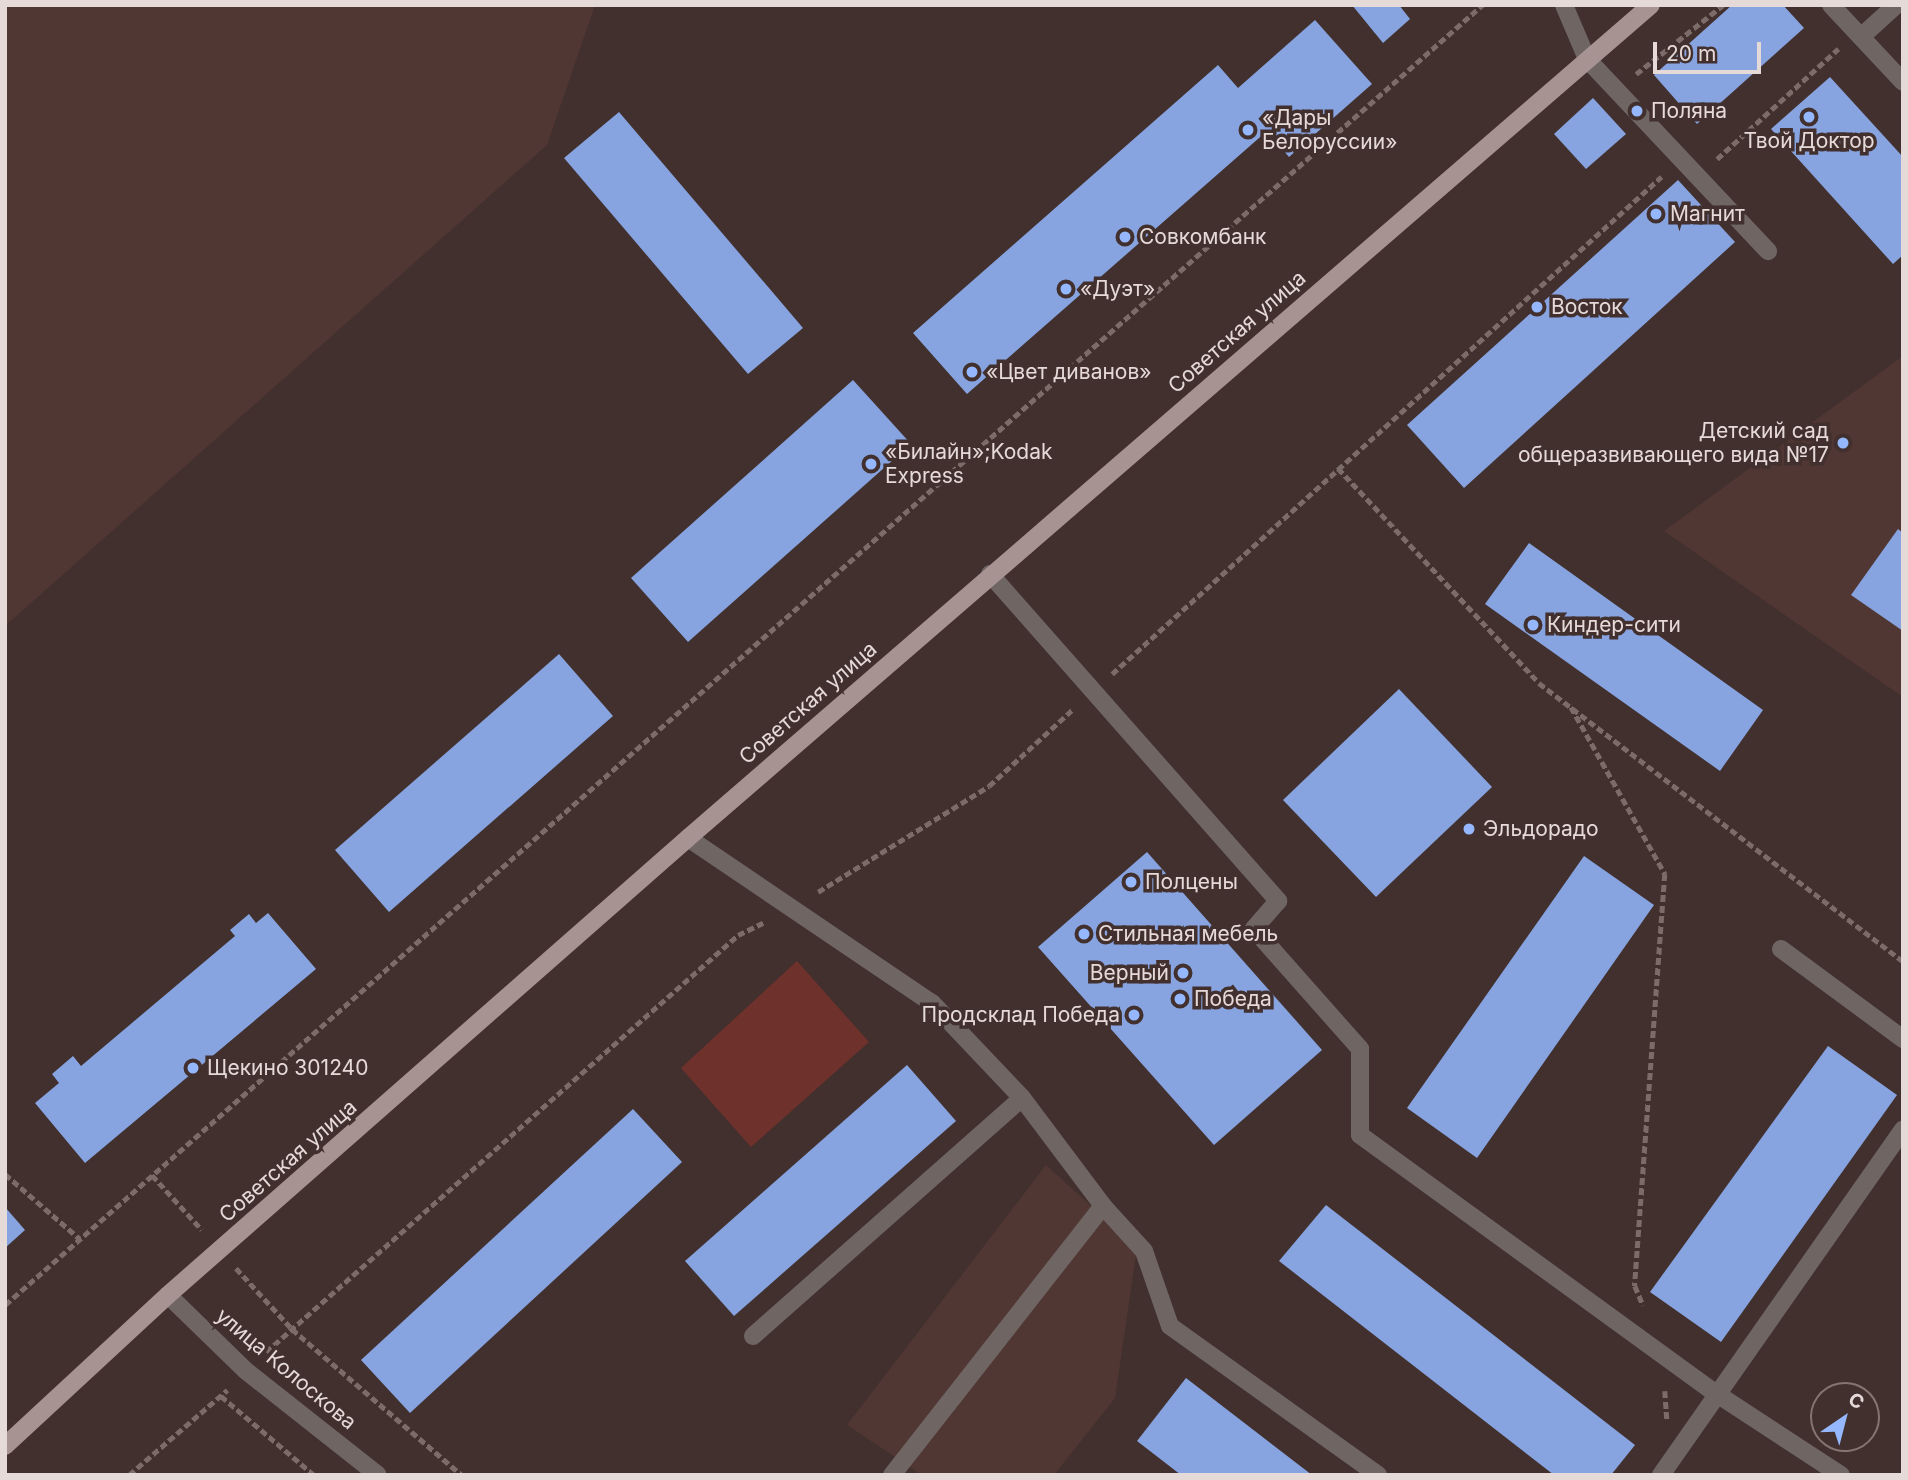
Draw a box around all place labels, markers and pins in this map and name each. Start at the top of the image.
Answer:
place label: Поляна [1651,98,1727,124]
marker: Поляна [1629,103,1645,119]
place label: «Дары Белоруссии» [1262,105,1397,155]
marker: Твой Доктор [1801,109,1817,125]
marker: «Дары Белоруссии» [1240,122,1256,138]
place label: Твой Доктор [1743,128,1875,154]
place label: Магнит [1670,201,1745,227]
marker: Магнит [1648,206,1664,222]
place label: Совкомбанк [1139,224,1266,250]
marker: Совкомбанк [1117,229,1133,245]
place label: «Дуэт» [1080,276,1155,302]
marker: «Дуэт» [1058,281,1074,297]
place label: Восток [1551,294,1623,320]
marker: Восток [1529,299,1545,315]
place label: «Цвет диванов» [986,359,1152,385]
marker: «Цвет диванов» [964,364,980,380]
place label: Детский сад общеразвивающего вида №17 [1518,418,1829,468]
marker: Детский сад общеразвивающего вида №17 [1835,435,1851,451]
place label: «Билайн»;Kodak Express [885,439,1053,489]
marker: «Билайн»;Kodak Express [863,456,879,472]
place label: Киндер-сити [1547,612,1681,638]
marker: Киндер-сити [1525,617,1541,633]
place label: Эльдорадо [1483,816,1599,842]
marker: Эльдорадо [1461,821,1477,837]
place label: Полцены [1145,869,1238,895]
marker: Полцены [1123,874,1139,890]
place label: Стильная мебель [1098,921,1278,947]
marker: Стильная мебель [1076,926,1092,942]
place label: Верный [1090,960,1169,986]
marker: Верный [1175,965,1191,981]
place label: Победа [1194,986,1272,1012]
marker: Победа [1172,991,1188,1007]
place label: Продсклад Победа [922,1002,1120,1028]
marker: Продсклад Победа [1126,1007,1142,1023]
place label: Щекино 301240 [207,1055,368,1081]
marker: Щекино 301240 [185,1060,201,1076]

